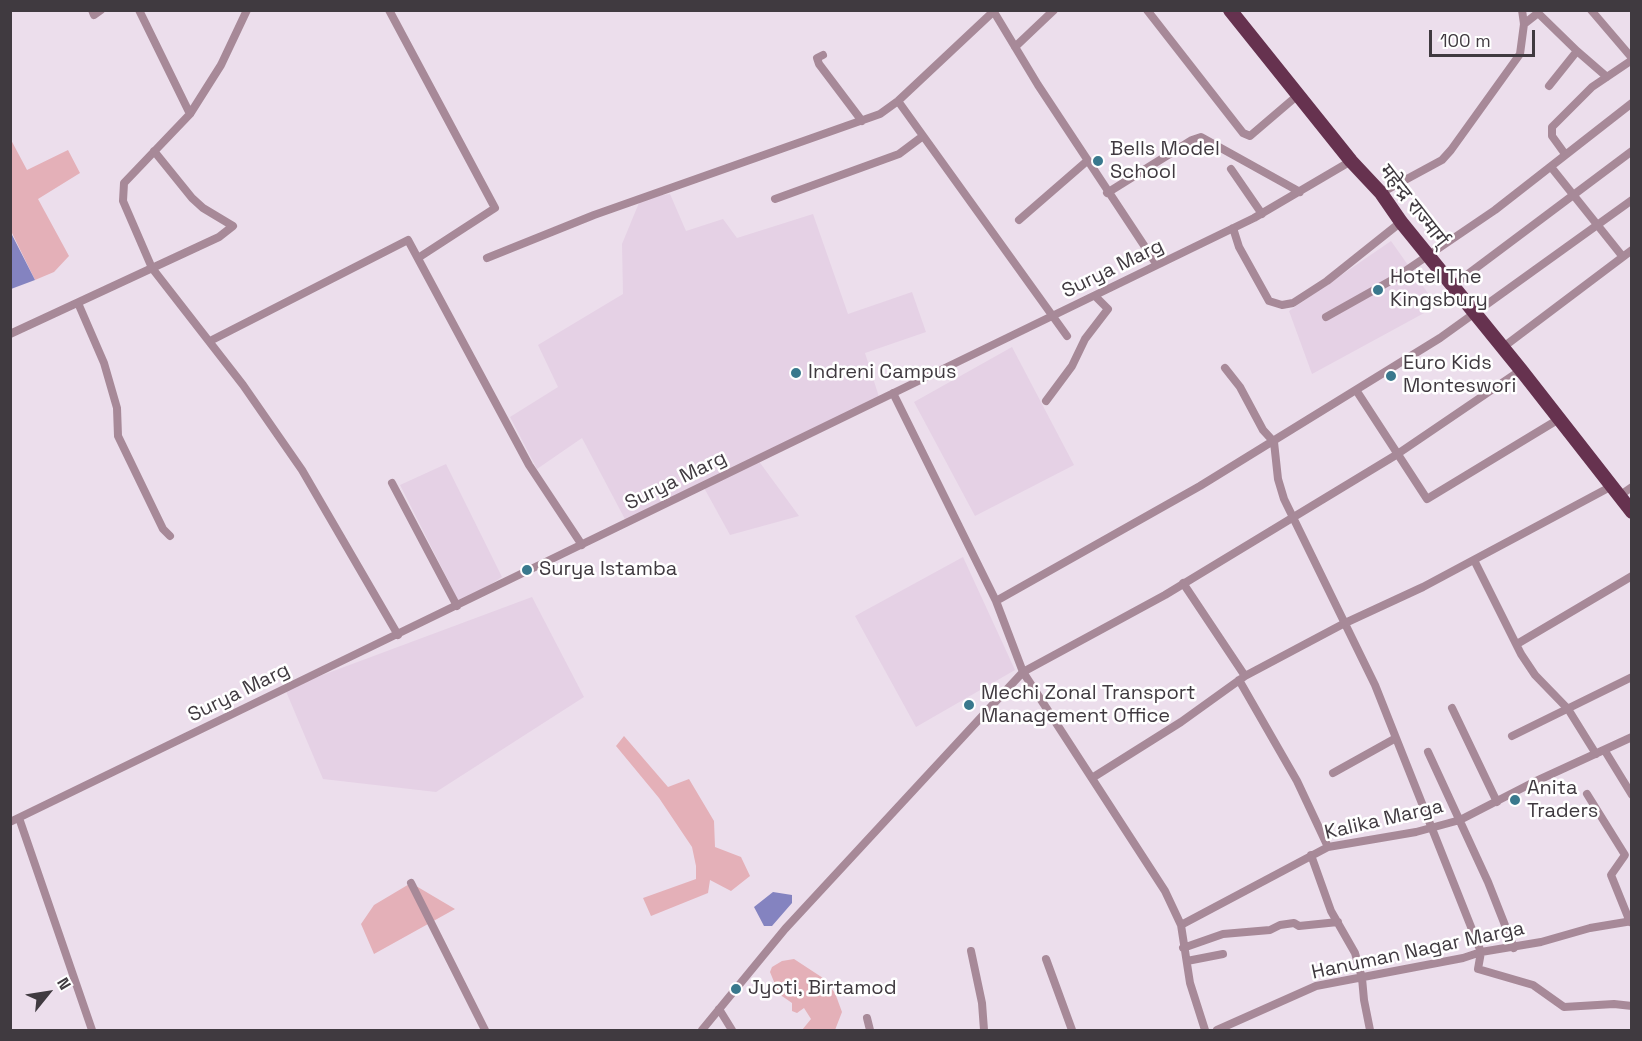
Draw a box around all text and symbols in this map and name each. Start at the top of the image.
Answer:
scale bar [1432,18,1538,56]
text: 100 m [1440,29,1491,52]
place label: Bells Model School [1110,138,1220,185]
marker: Bells Model School [1091,154,1105,168]
street label: महेन्द्र राज्मार्ग् [1373,160,1453,252]
street label: Surya Marg [1058,234,1168,304]
place label: Hotel The Kingsbury [1390,266,1488,313]
marker: Hotel The Kingsbury [1371,283,1385,297]
place label: Euro Kids Monteswori [1403,352,1516,399]
place label: Indreni Campus [808,361,957,385]
marker: Indreni Campus [789,366,803,380]
marker: Euro Kids Monteswori [1384,369,1398,383]
street label: Surya Marg [621,446,731,516]
place label: Surya Istamba [539,558,677,582]
marker: Surya Istamba [520,563,534,577]
street label: Surya Marg [184,658,294,728]
place label: Mechi Zonal Transport Management Office [981,682,1196,729]
marker: Mechi Zonal Transport Management Office [962,698,976,712]
place label: Anita Traders [1527,777,1598,824]
marker: Anita Traders [1508,793,1522,807]
street label: Kalika Marga [1322,795,1446,845]
street label: Hanuman Nagar Marga [1309,917,1527,985]
north arrow [18,963,78,1023]
text: N [52,974,76,994]
place label: Jyoti, Birtamod [748,977,897,1001]
marker: Jyoti, Birtamod [729,982,743,996]

